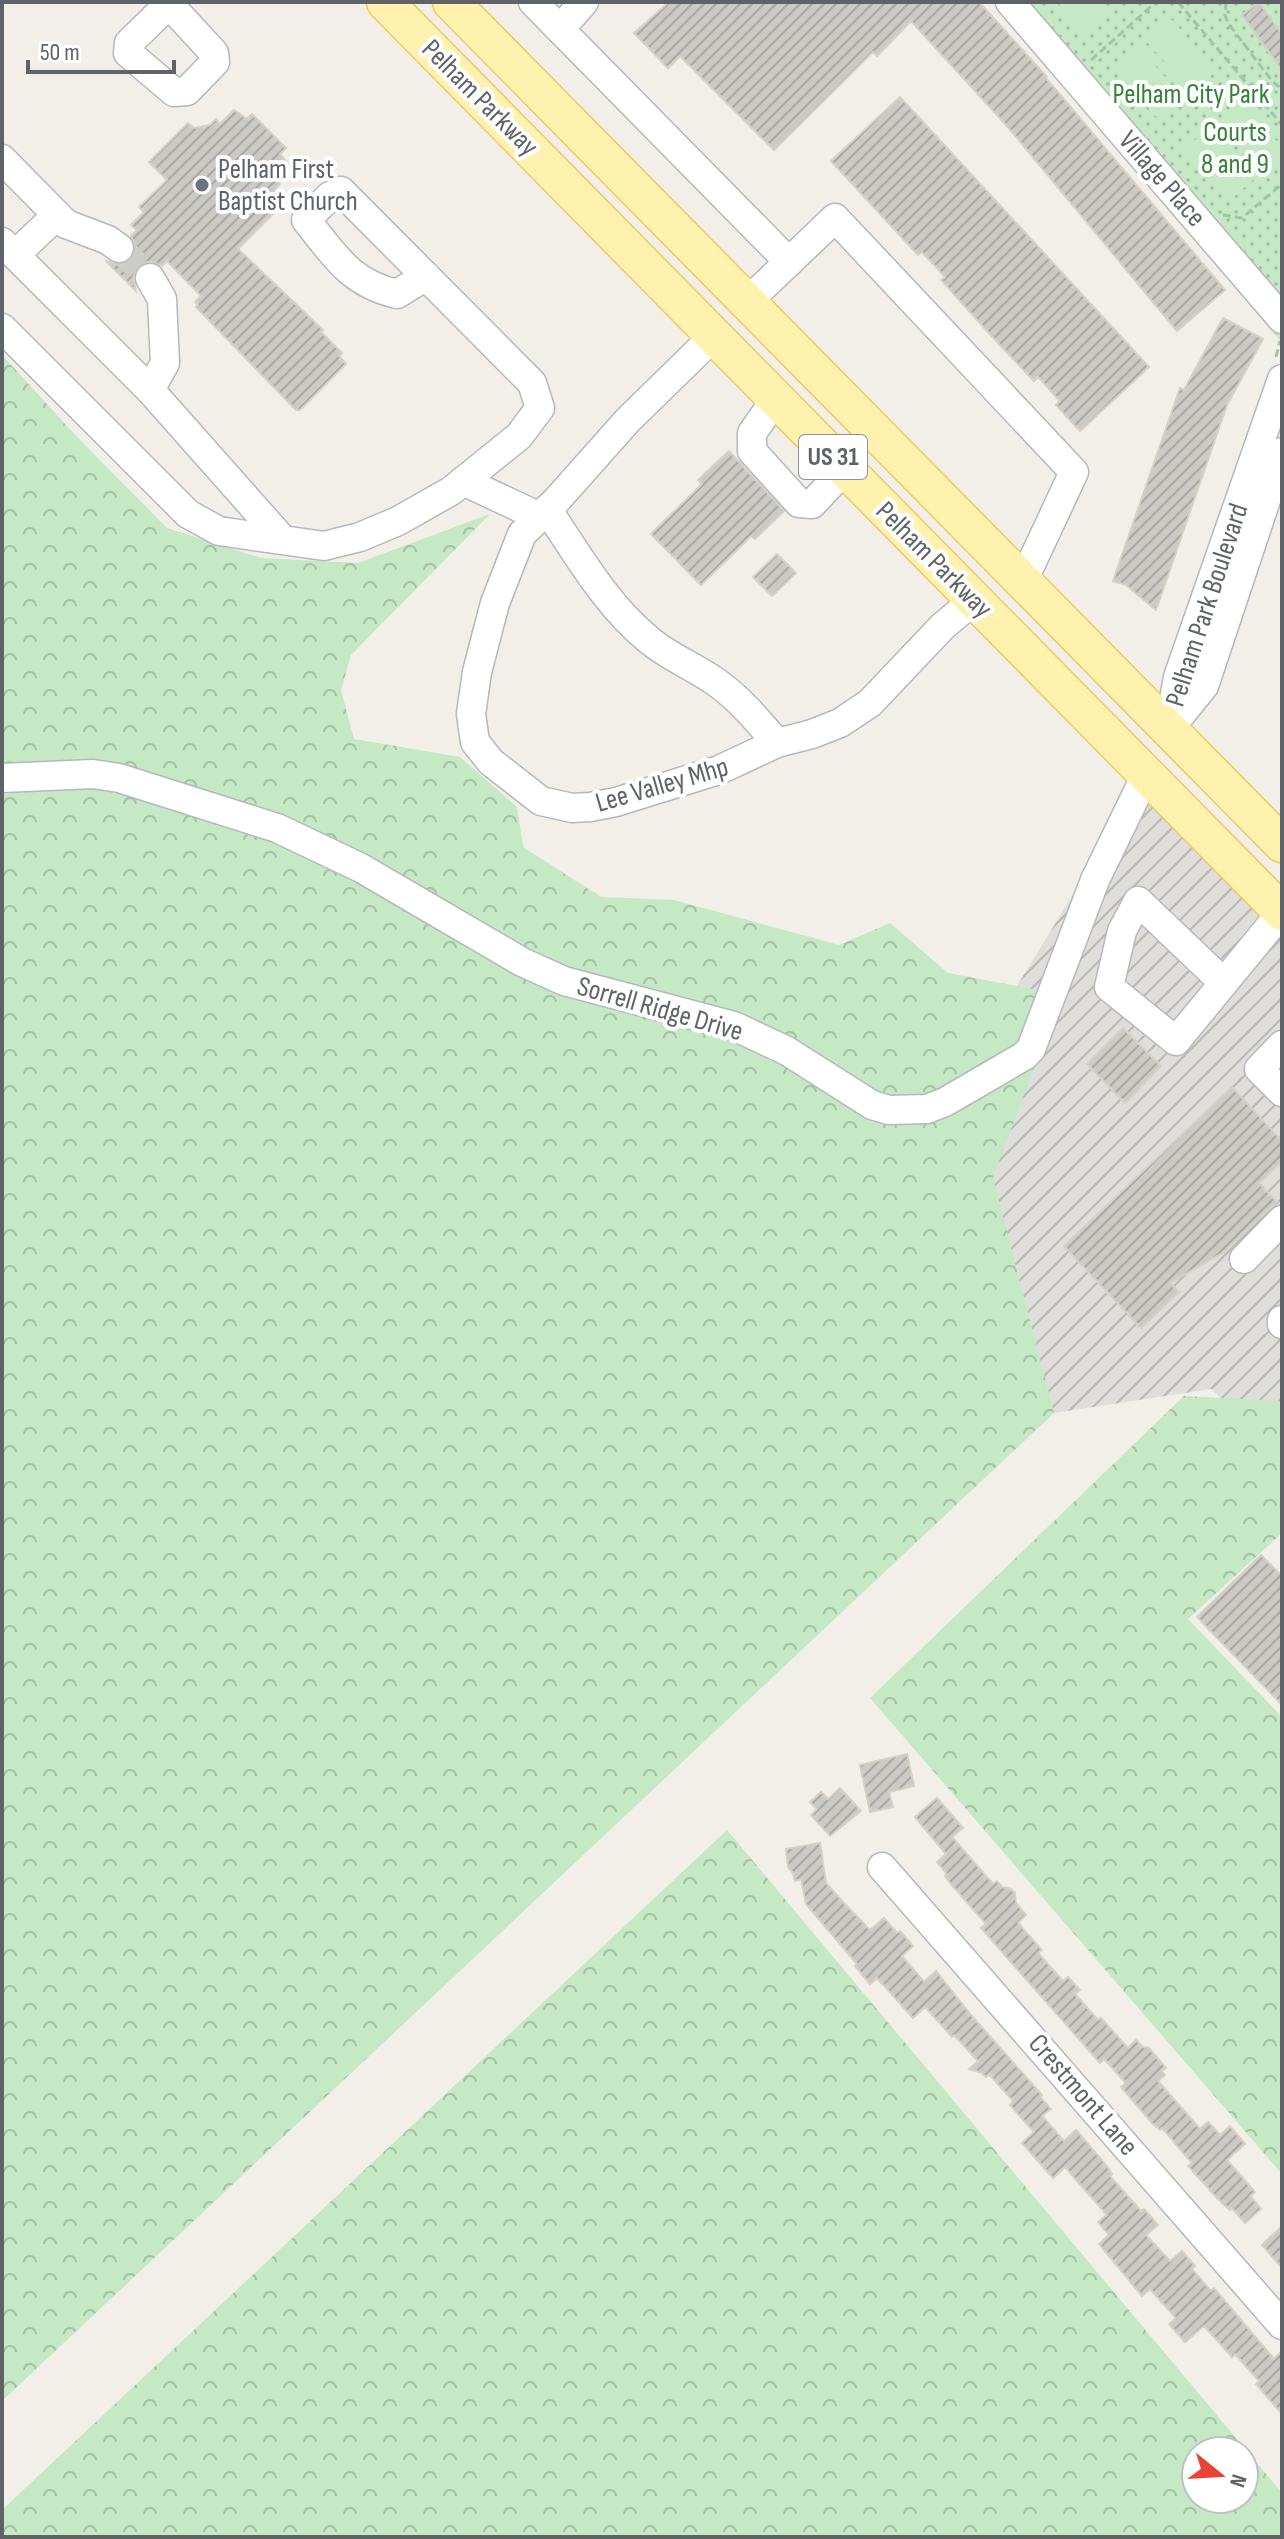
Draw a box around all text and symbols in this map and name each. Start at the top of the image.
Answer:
scale bar [28,24,174,74]
street label: Pelham Parkway [415,33,545,163]
text: 50 m [40,38,80,67]
park label: Pelham City Park [1112,78,1270,111]
park label: Courts 8 and 9 [1201,116,1269,181]
street label: Village Place [1112,124,1212,234]
place label: Pelham First Baptist Church [218,153,358,218]
marker: Pelham First Baptist Church [193,176,211,194]
road number: US 31 [799,435,867,479]
street label: Pelham Parkway [869,495,999,625]
street label: Pelham Park Boulevard [1159,499,1255,711]
street label: Lee Valley Mhp [592,750,732,820]
street label: Sorrell Ridge Drive [573,970,747,1048]
street label: Crestmont Lane [1021,2028,1145,2162]
north arrow [1180,2435,1260,2515]
text: N [1223,2471,1252,2490]

